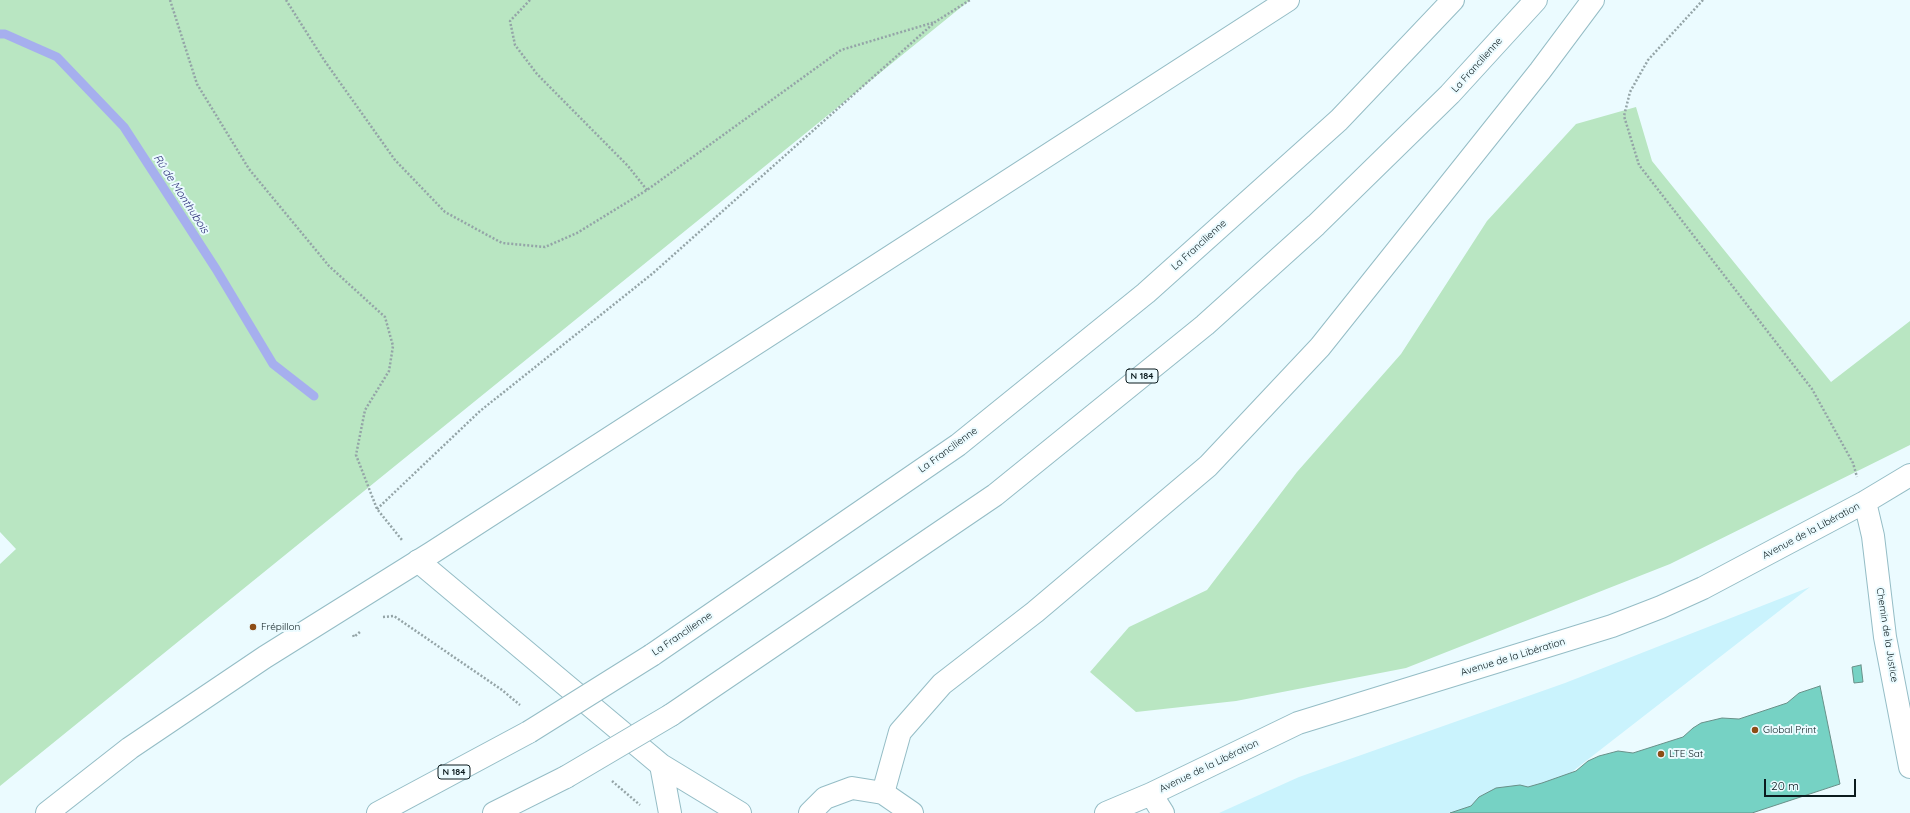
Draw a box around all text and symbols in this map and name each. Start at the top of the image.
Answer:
street label: La Francilienne [1449,35,1505,95]
water label: Rû de Monthubois [151,152,211,236]
street label: La Francilienne [1169,217,1229,273]
road number: N 184 [1126,369,1158,383]
street label: La Francilienne [916,425,980,475]
street label: Avenue de la Libération [1760,500,1862,562]
street label: Chemin de la Justice [1874,587,1900,683]
street label: La Francilienne [650,609,714,659]
place label: Frépillon [261,621,300,633]
marker: Frépillon [248,622,258,632]
street label: Avenue de la Libération [1459,635,1567,679]
place label: Global Print [1763,724,1816,736]
marker: Global Print [1750,725,1760,735]
street label: Avenue de la Libération [1157,737,1261,795]
place label: LTE Sat [1669,748,1703,760]
marker: LTE Sat [1656,749,1666,759]
road number: N 184 [438,765,470,779]
scale bar [1766,771,1858,797]
text: 20 m [1771,778,1799,793]

